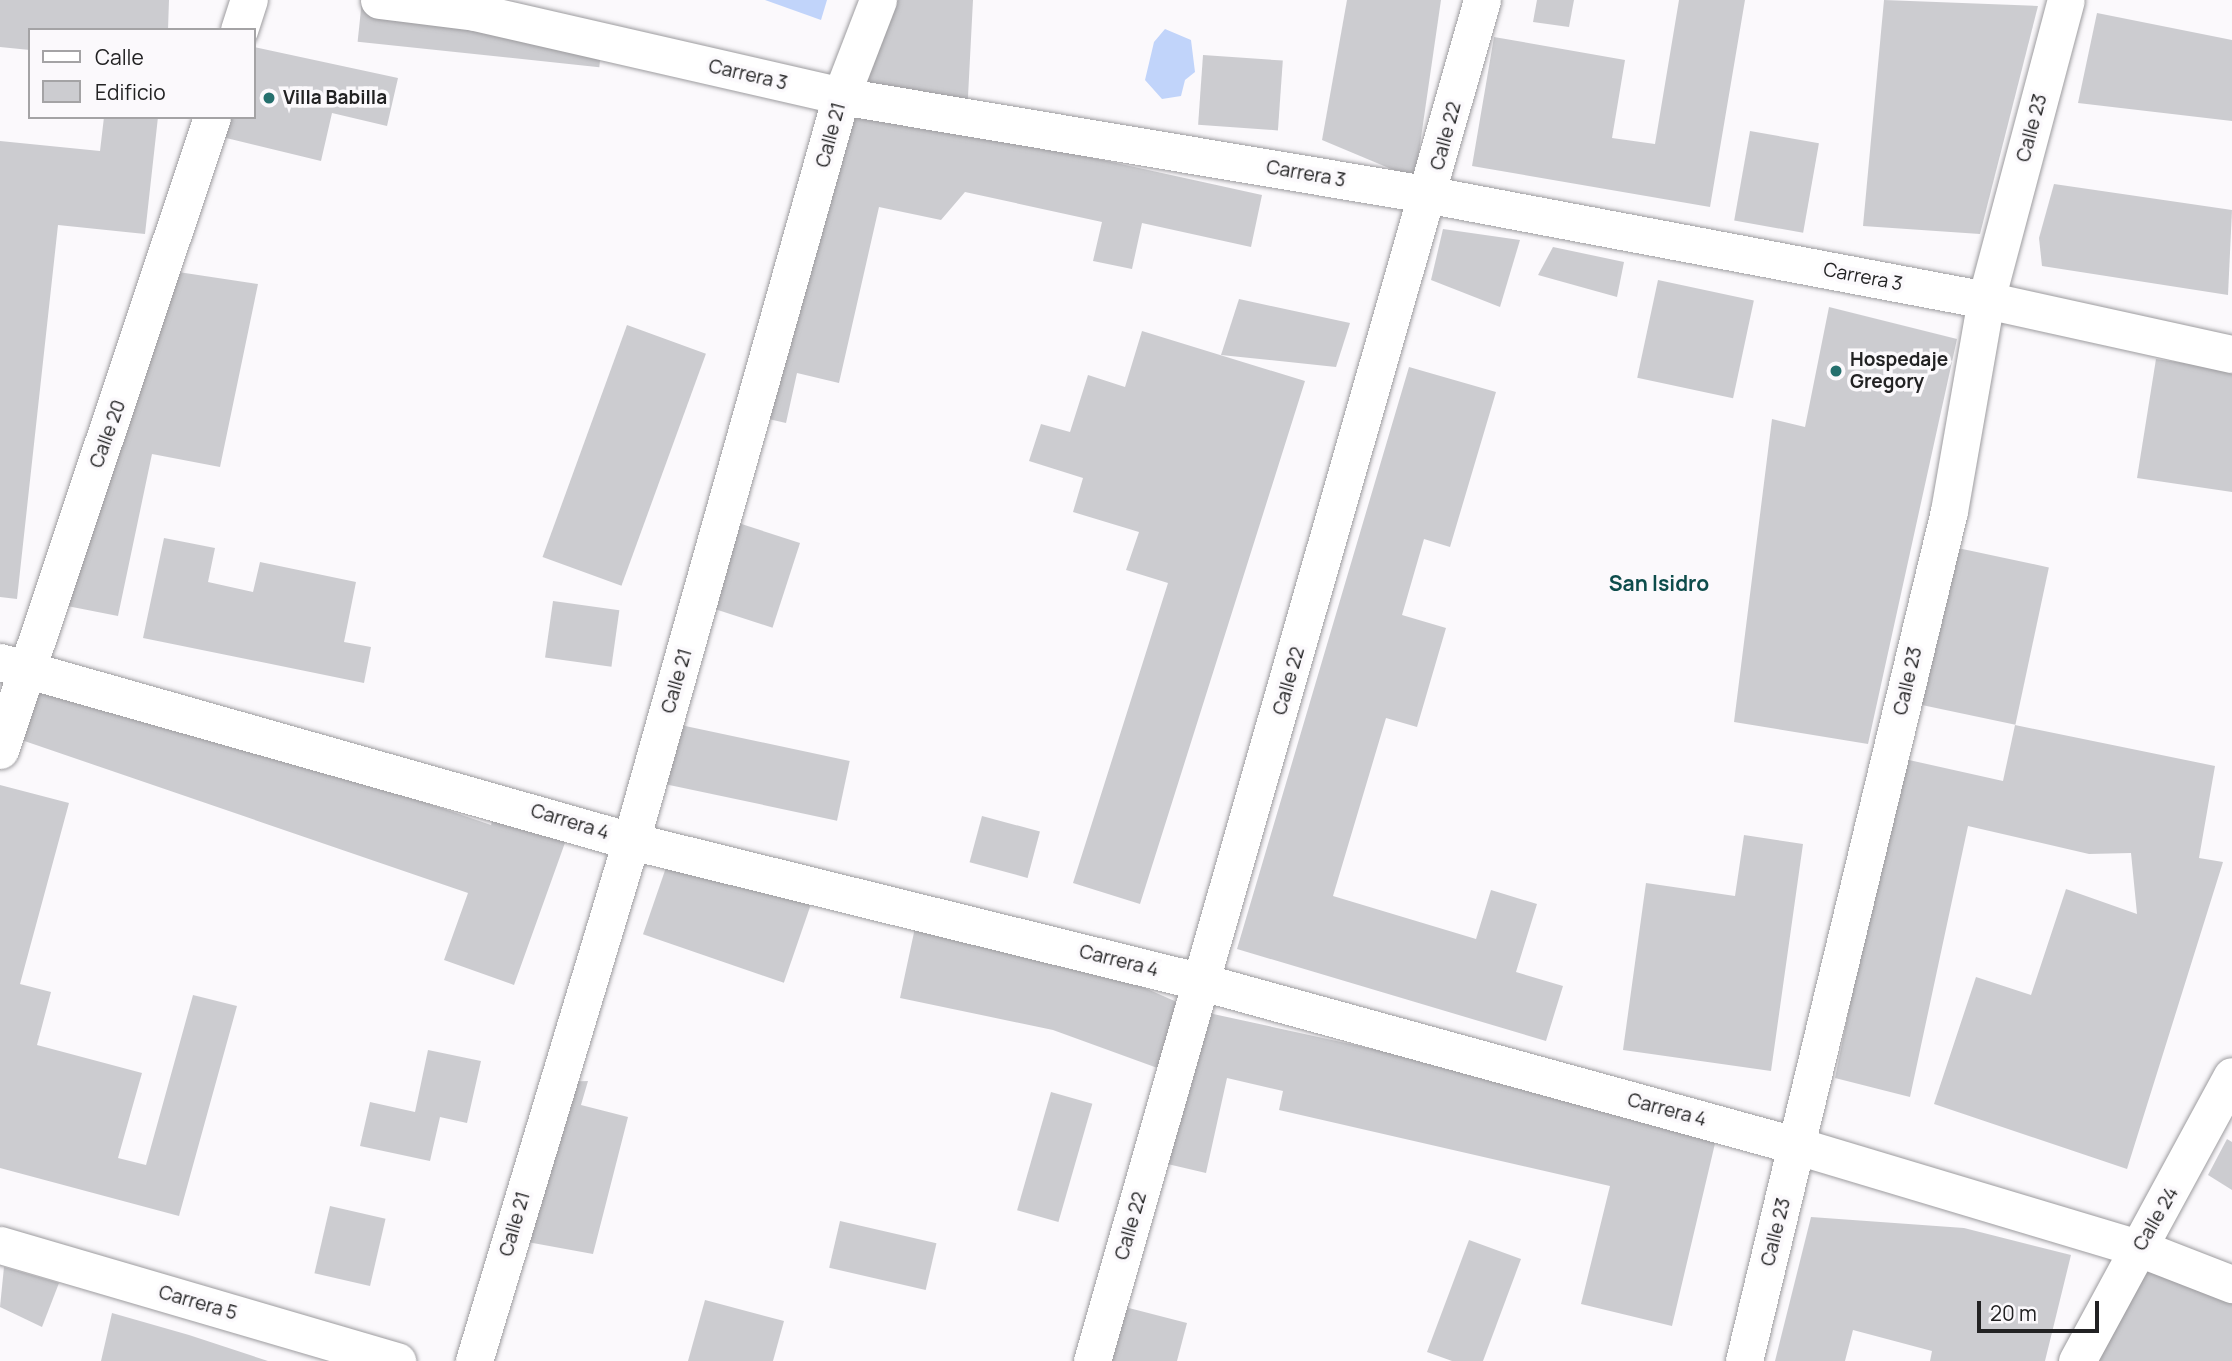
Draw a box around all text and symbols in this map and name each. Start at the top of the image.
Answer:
legend [28,28,256,119]
text: Calle [95,43,144,71]
street label: Carrera 3 [706,55,790,95]
text: Edificio [95,78,166,106]
place label: Villa Babilla [283,87,387,109]
marker: Villa Babilla [261,90,277,106]
street label: Calle 23 [2012,92,2052,164]
street label: Calle 22 [1426,99,1466,173]
street label: Calle 21 [811,100,851,170]
street label: Carrera 3 [1265,156,1347,192]
street label: Carrera 3 [1822,258,1904,296]
place label: Hospedaje Gregory [1850,349,1948,393]
marker: Hospedaje Gregory [1828,363,1844,379]
street label: Calle 20 [85,397,131,471]
district label: San Isidro [1609,570,1709,596]
street label: Calle 22 [1268,644,1310,718]
street label: Calle 23 [1889,645,1927,717]
street label: Calle 21 [657,646,697,716]
street label: Carrera 4 [528,799,612,845]
street label: Carrera 4 [1077,940,1161,982]
street label: Carrera 4 [1625,1089,1709,1131]
street label: Calle 24 [2129,1183,2183,1255]
street label: Calle 21 [495,1189,535,1259]
street label: Calle 22 [1110,1189,1152,1263]
street label: Calle 23 [1757,1196,1795,1268]
street label: Carrera 5 [156,1281,240,1325]
scale bar [1980,1288,2102,1332]
text: 20 m [1990,1299,2037,1327]

